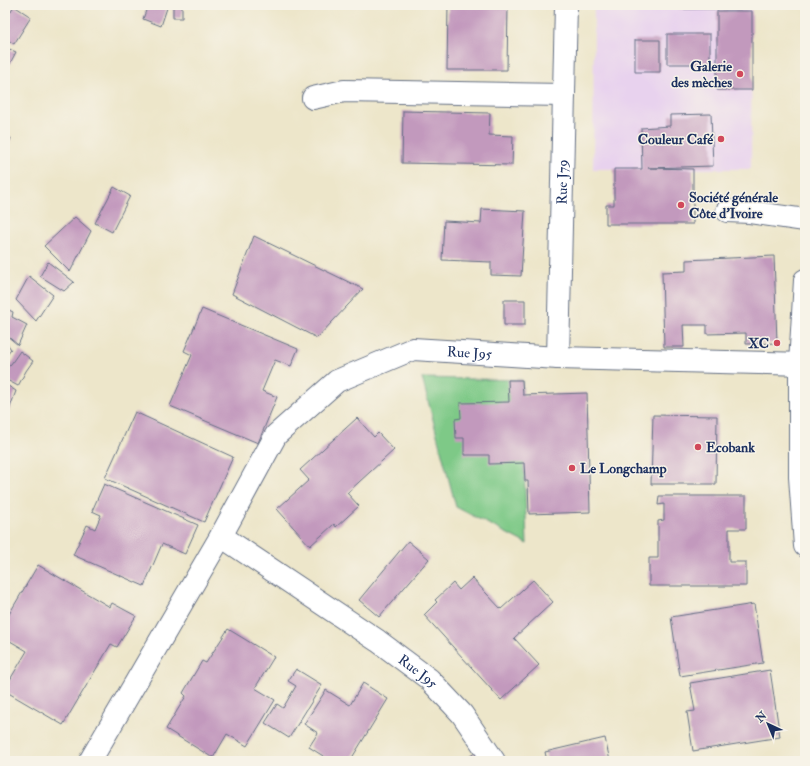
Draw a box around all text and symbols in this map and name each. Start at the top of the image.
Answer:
place label: Galerie des mèches [671,58,732,91]
marker: Galerie des mèches [735,69,745,79]
place label: Couleur Café [638,131,714,148]
marker: Couleur Café [716,134,726,144]
street label: Rue J79 [553,159,571,205]
place label: Société générale Côte d’Ivoire [689,189,778,222]
marker: Société générale Côte d’Ivoire [676,200,686,210]
place label: XC [748,335,769,352]
marker: XC [772,338,782,348]
street label: Rue J95 [447,343,493,362]
place label: Ecobank [706,439,755,456]
marker: Ecobank [693,442,703,452]
place label: Le Longchamp [580,460,667,478]
marker: Le Longchamp [567,463,577,473]
street label: Rue J95 [395,651,442,692]
north arrow [748,704,788,744]
text: N [753,708,770,726]

